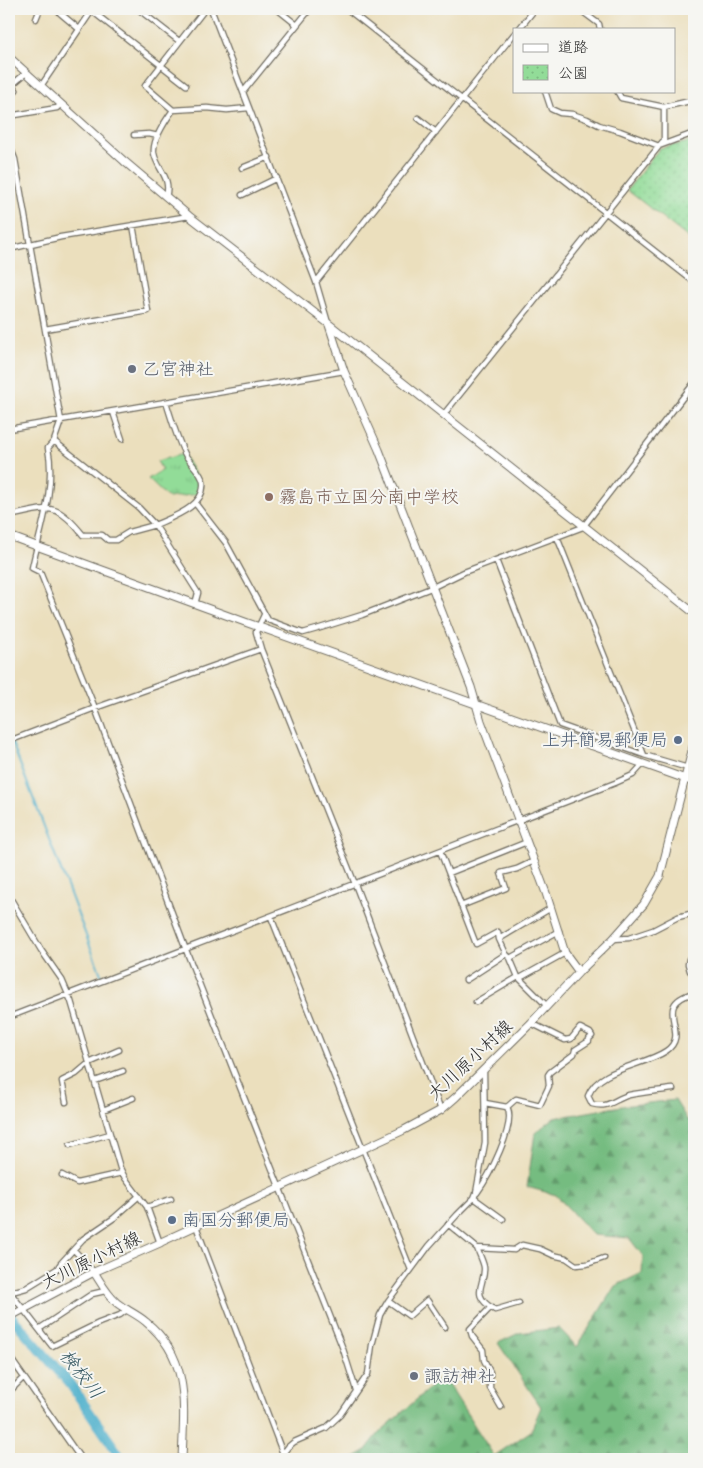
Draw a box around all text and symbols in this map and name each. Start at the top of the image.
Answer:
legend [513,28,676,92]
text: 道路 [558,37,588,57]
text: 公園 [558,63,588,83]
place label: 乙宮神社 [142,357,214,381]
marker: 乙宮神社 [126,363,138,375]
place label: 霧島市立国分南中学校 [279,485,459,509]
marker: 霧島市立国分南中学校 [263,491,275,503]
place label: 上井簡易郵便局 [542,728,668,752]
marker: 上井簡易郵便局 [672,734,684,746]
street label: 大川原小村線 [422,1014,518,1106]
place label: 南国分郵便局 [182,1208,290,1232]
marker: 南国分郵便局 [166,1214,178,1226]
street label: 大川原小村線 [37,1226,145,1294]
water label: 検校川 [55,1344,109,1404]
place label: 諏訪神社 [424,1364,496,1388]
marker: 諏訪神社 [408,1370,420,1382]

